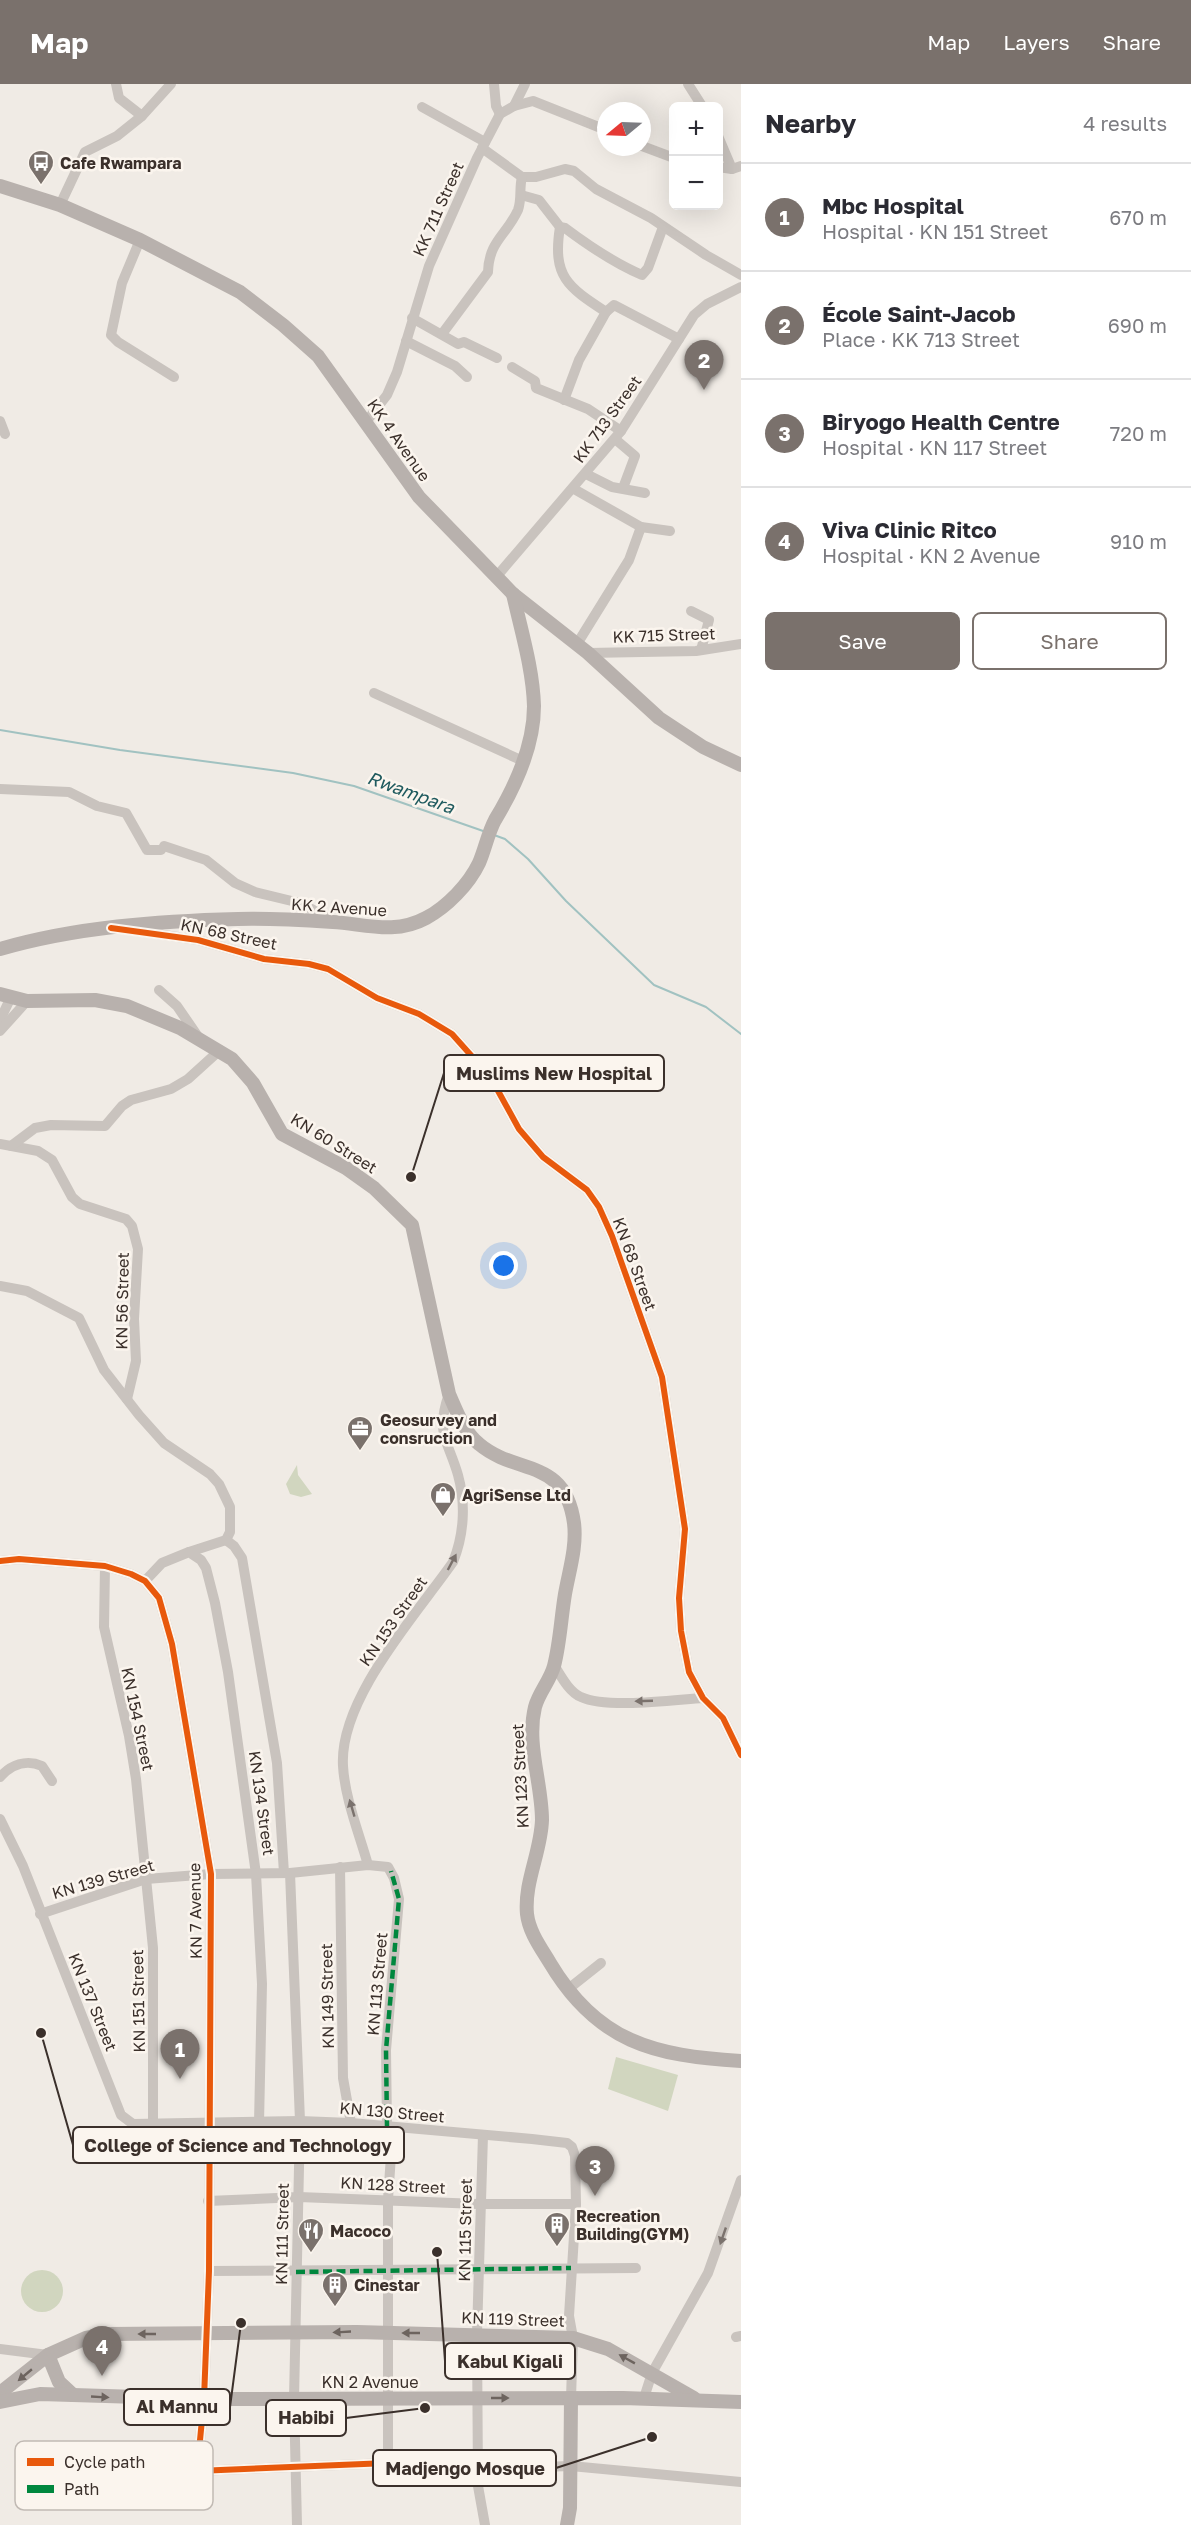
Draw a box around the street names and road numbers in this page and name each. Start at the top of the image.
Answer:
street label: KK 711 Street [408,159,468,259]
street label: KK 713 Street [569,371,645,467]
street label: KK 4 Avenue [363,395,435,485]
street label: KK 715 Street [612,623,716,647]
street label: KK 2 Avenue [290,894,388,920]
street label: KN 68 Street [179,914,279,954]
street label: KN 60 Street [287,1109,381,1177]
street label: KN 68 Street [609,1215,661,1313]
street label: KN 56 Street [111,1252,133,1350]
street label: KN 153 Street [355,1572,431,1670]
street label: KN 154 Street [117,1665,159,1773]
street label: KN 123 Street [507,1723,533,1829]
street label: KN 134 Street [245,1749,279,1857]
street label: KN 139 Street [50,1855,156,1903]
street label: KN 7 Avenue [184,1863,206,1959]
street label: KN 113 Street [363,1932,391,2036]
street label: KN 149 Street [316,1943,338,2049]
street label: KN 151 Street [127,1949,149,2053]
street label: KN 137 Street [64,1950,122,2054]
street label: KN 130 Street [339,2097,445,2127]
street label: KN 128 Street [340,2172,446,2198]
street label: KN 115 Street [454,2178,476,2282]
street label: KN 111 Street [271,2183,293,2285]
street label: KN 119 Street [461,2307,565,2331]
street label: KN 2 Avenue [322,2372,418,2392]

